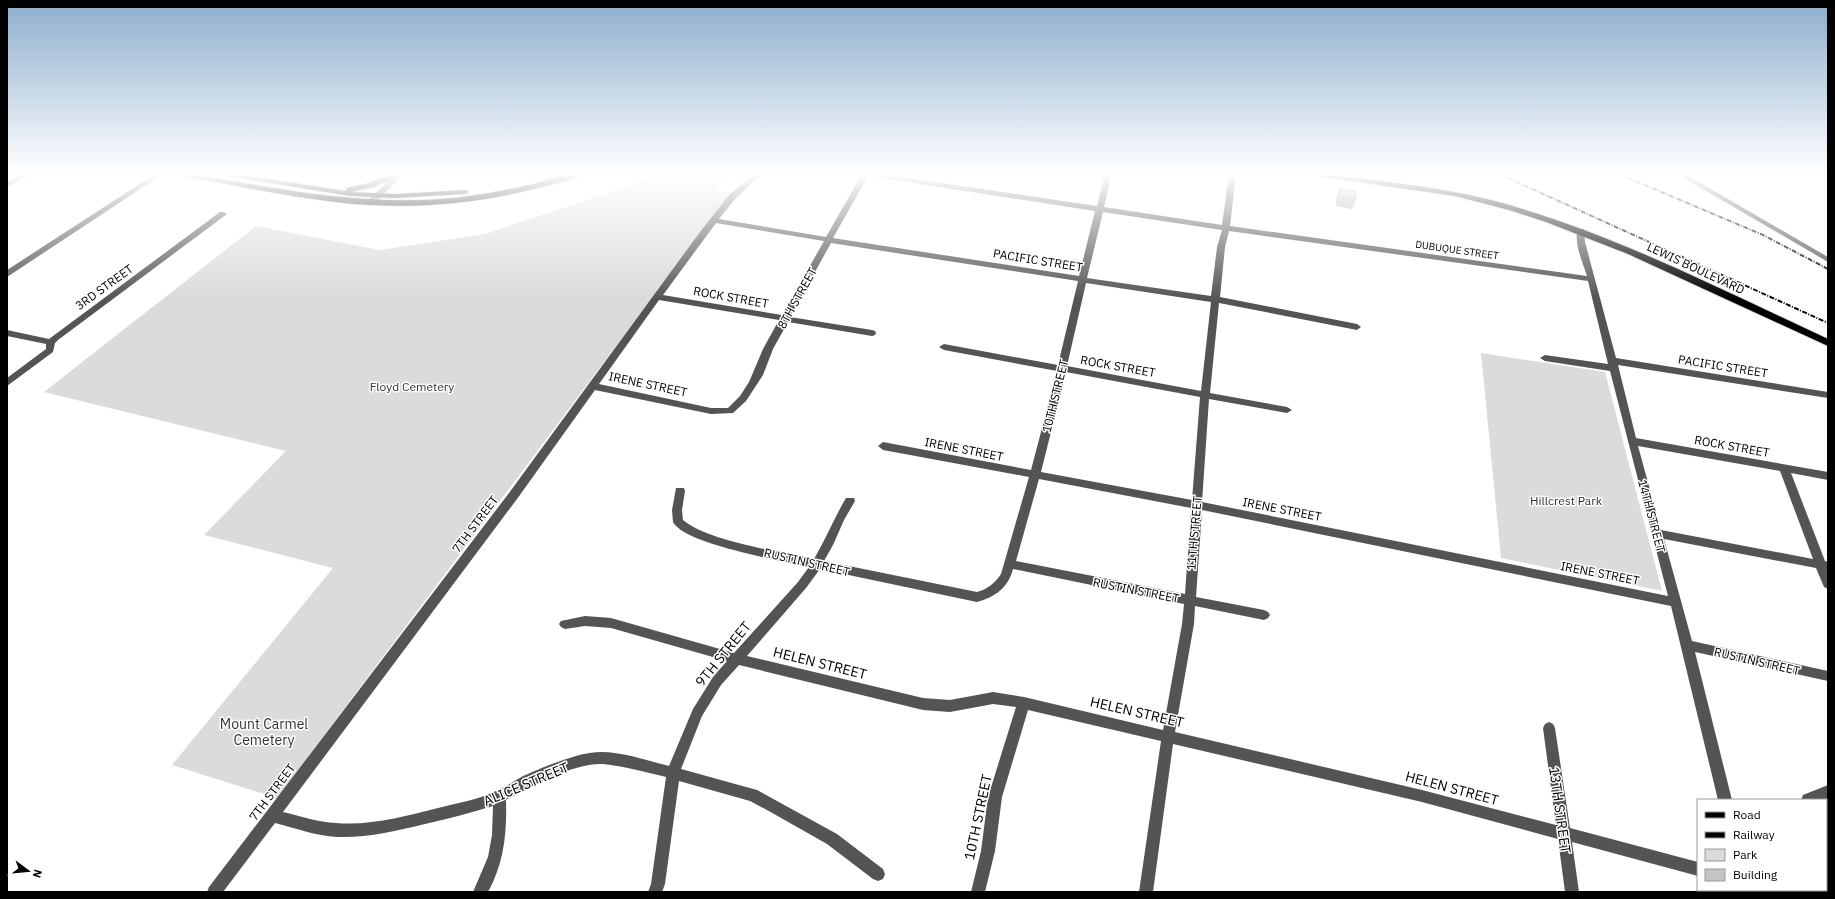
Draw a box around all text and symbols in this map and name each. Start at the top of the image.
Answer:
street label: DUBUQUE STREET [1414,238,1500,262]
street label: LEWIS BOULEVARD [1645,239,1747,297]
street label: PACIFIC STREET [992,246,1084,275]
street label: 3RD STREET [72,261,136,313]
street label: 8TH STREET [774,265,820,331]
street label: ROCK STREET [692,283,770,311]
street label: ROCK STREET [1079,352,1157,380]
street label: PACIFIC STREET [1677,352,1769,381]
street label: 10TH STREET [1039,358,1071,434]
street label: IRENE STREET [607,368,689,400]
park label: Floyd Cemetery [370,379,454,394]
street label: ROCK STREET [1693,432,1771,460]
street label: IRENE STREET [923,434,1005,464]
street label: 14TH STREET [1635,478,1669,554]
street label: 7TH STREET [449,492,501,556]
park label: Hillcrest Park [1530,493,1603,508]
street label: IRENE STREET [1241,494,1323,524]
street label: 11TH STREET [1183,495,1205,571]
street label: RUSTIN STREET [763,545,851,579]
street label: IRENE STREET [1559,558,1641,588]
street label: RUSTIN STREET [1092,574,1181,606]
street label: 9TH STREET [691,618,755,690]
street label: HELEN STREET [771,643,869,683]
street label: RUSTIN STREET [1713,644,1801,678]
street label: HELEN STREET [1088,692,1186,732]
park label: Mount Carmel Cemetery [220,715,308,749]
street label: ALICE STREET [481,758,571,810]
street label: 7TH STREET [246,760,298,824]
street label: 13TH STREET [1545,766,1575,854]
street label: HELEN STREET [1403,767,1501,809]
street label: 10TH STREET [960,772,996,862]
legend [1697,799,1827,891]
text: Road [1733,807,1761,822]
text: Railway [1733,827,1775,842]
text: Park [1733,847,1758,862]
north arrow [8,851,48,891]
text: Building [1733,867,1778,882]
text: N [30,868,45,880]

